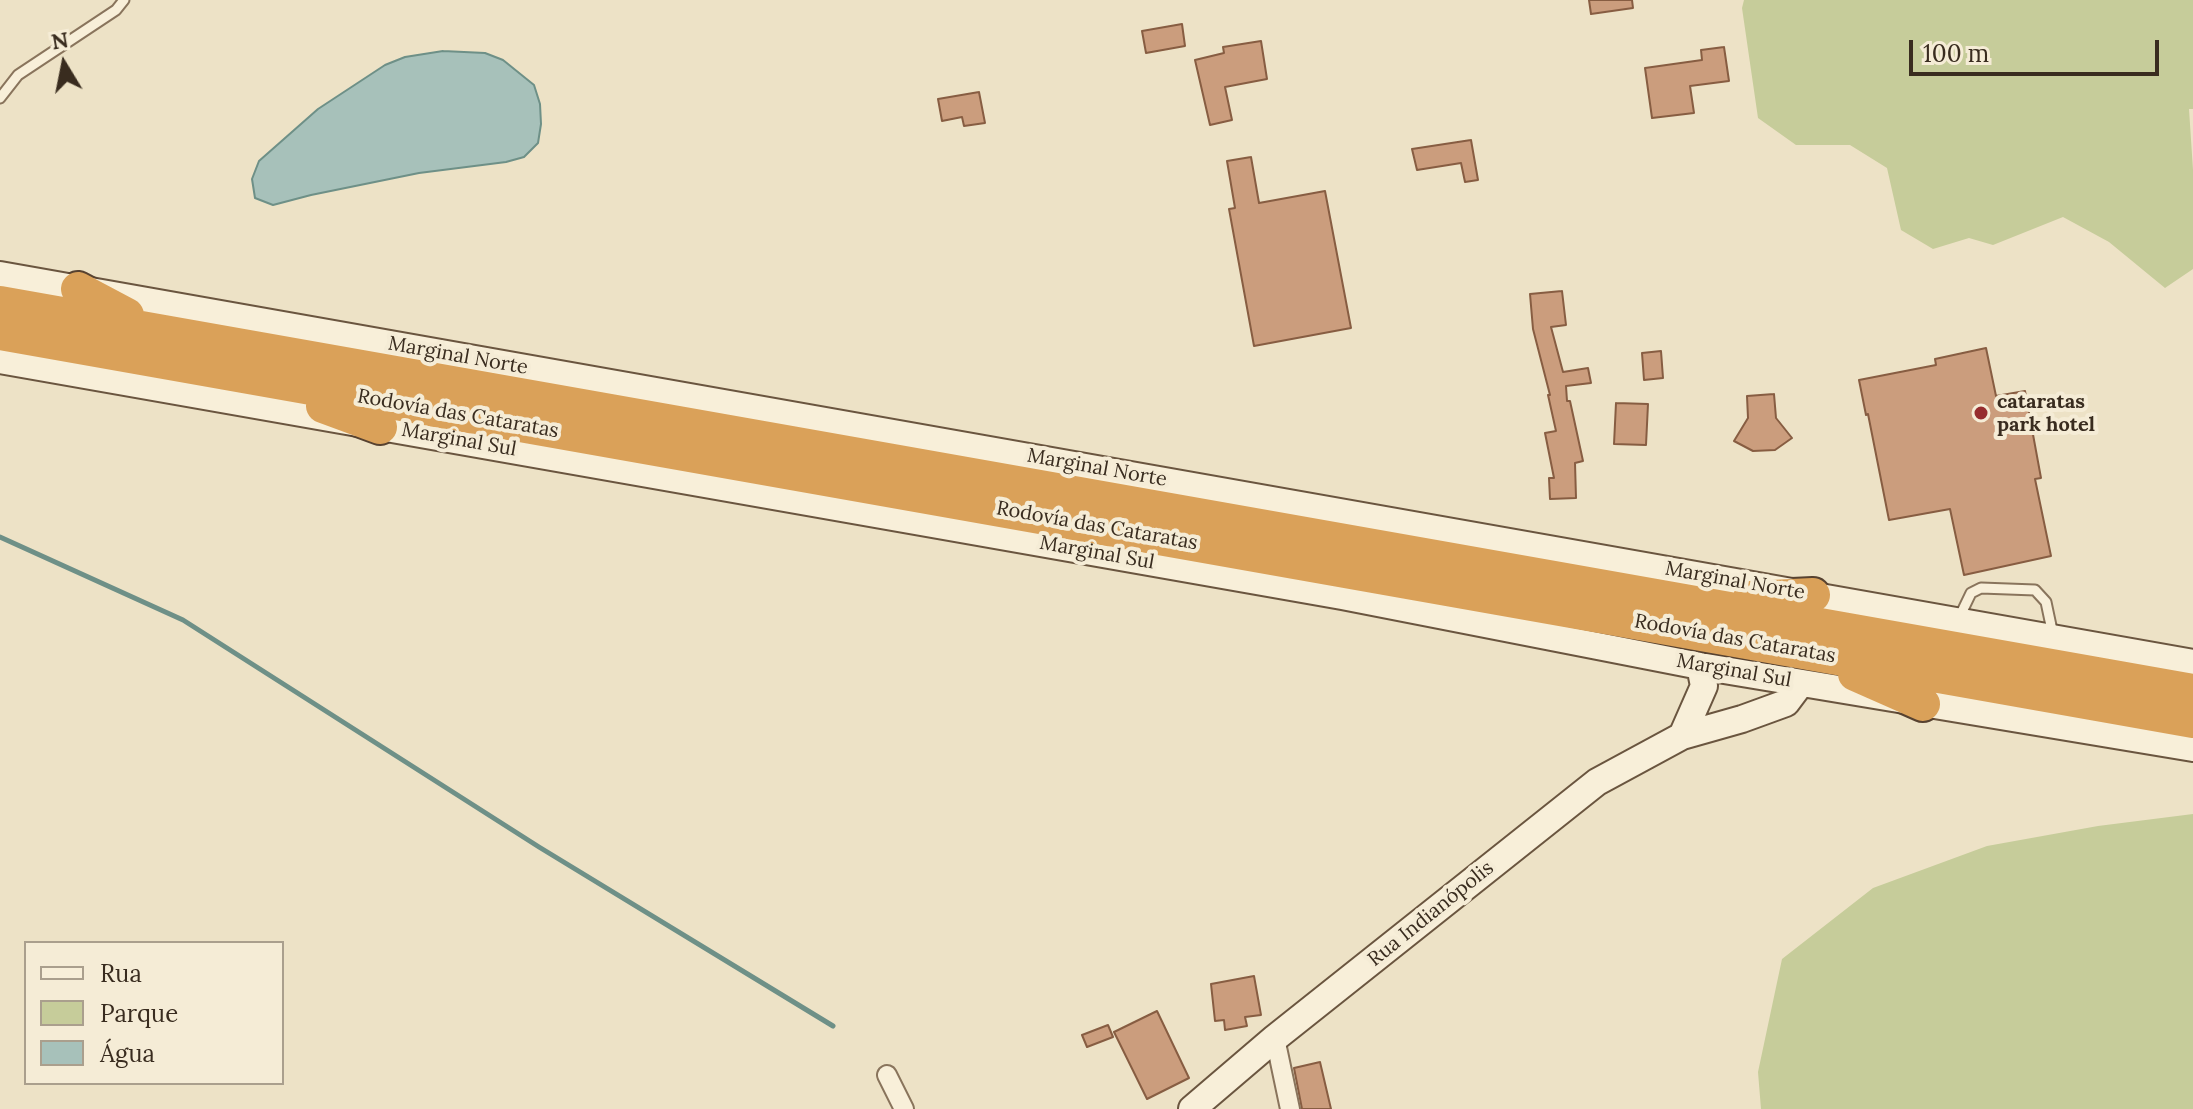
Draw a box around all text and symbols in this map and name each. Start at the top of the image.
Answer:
north arrow [24,24,104,104]
scale bar [1913,24,2163,74]
text: N [49,25,71,56]
text: 100 m [1923,38,1989,69]
street label: Marginal Norte [386,332,530,380]
street label: Rodovía das Cataratas [355,384,561,444]
place label: cataratas park hotel [1997,390,2095,437]
marker: cataratas park hotel [1972,404,1990,422]
street label: Marginal Sul [400,418,518,462]
street label: Marginal Norte [1025,444,1169,492]
street label: Rodovía das Cataratas [994,496,1200,556]
street label: Marginal Sul [1038,531,1156,575]
street label: Marginal Norte [1663,557,1807,605]
street label: Rodovía das Cataratas [1632,609,1838,669]
street label: Marginal Sul [1675,649,1793,693]
street label: Rua Indianópolis [1363,856,1499,972]
legend [24,941,284,1085]
text: Rua [100,958,142,989]
text: Parque [100,998,178,1029]
text: Água [100,1038,155,1069]

